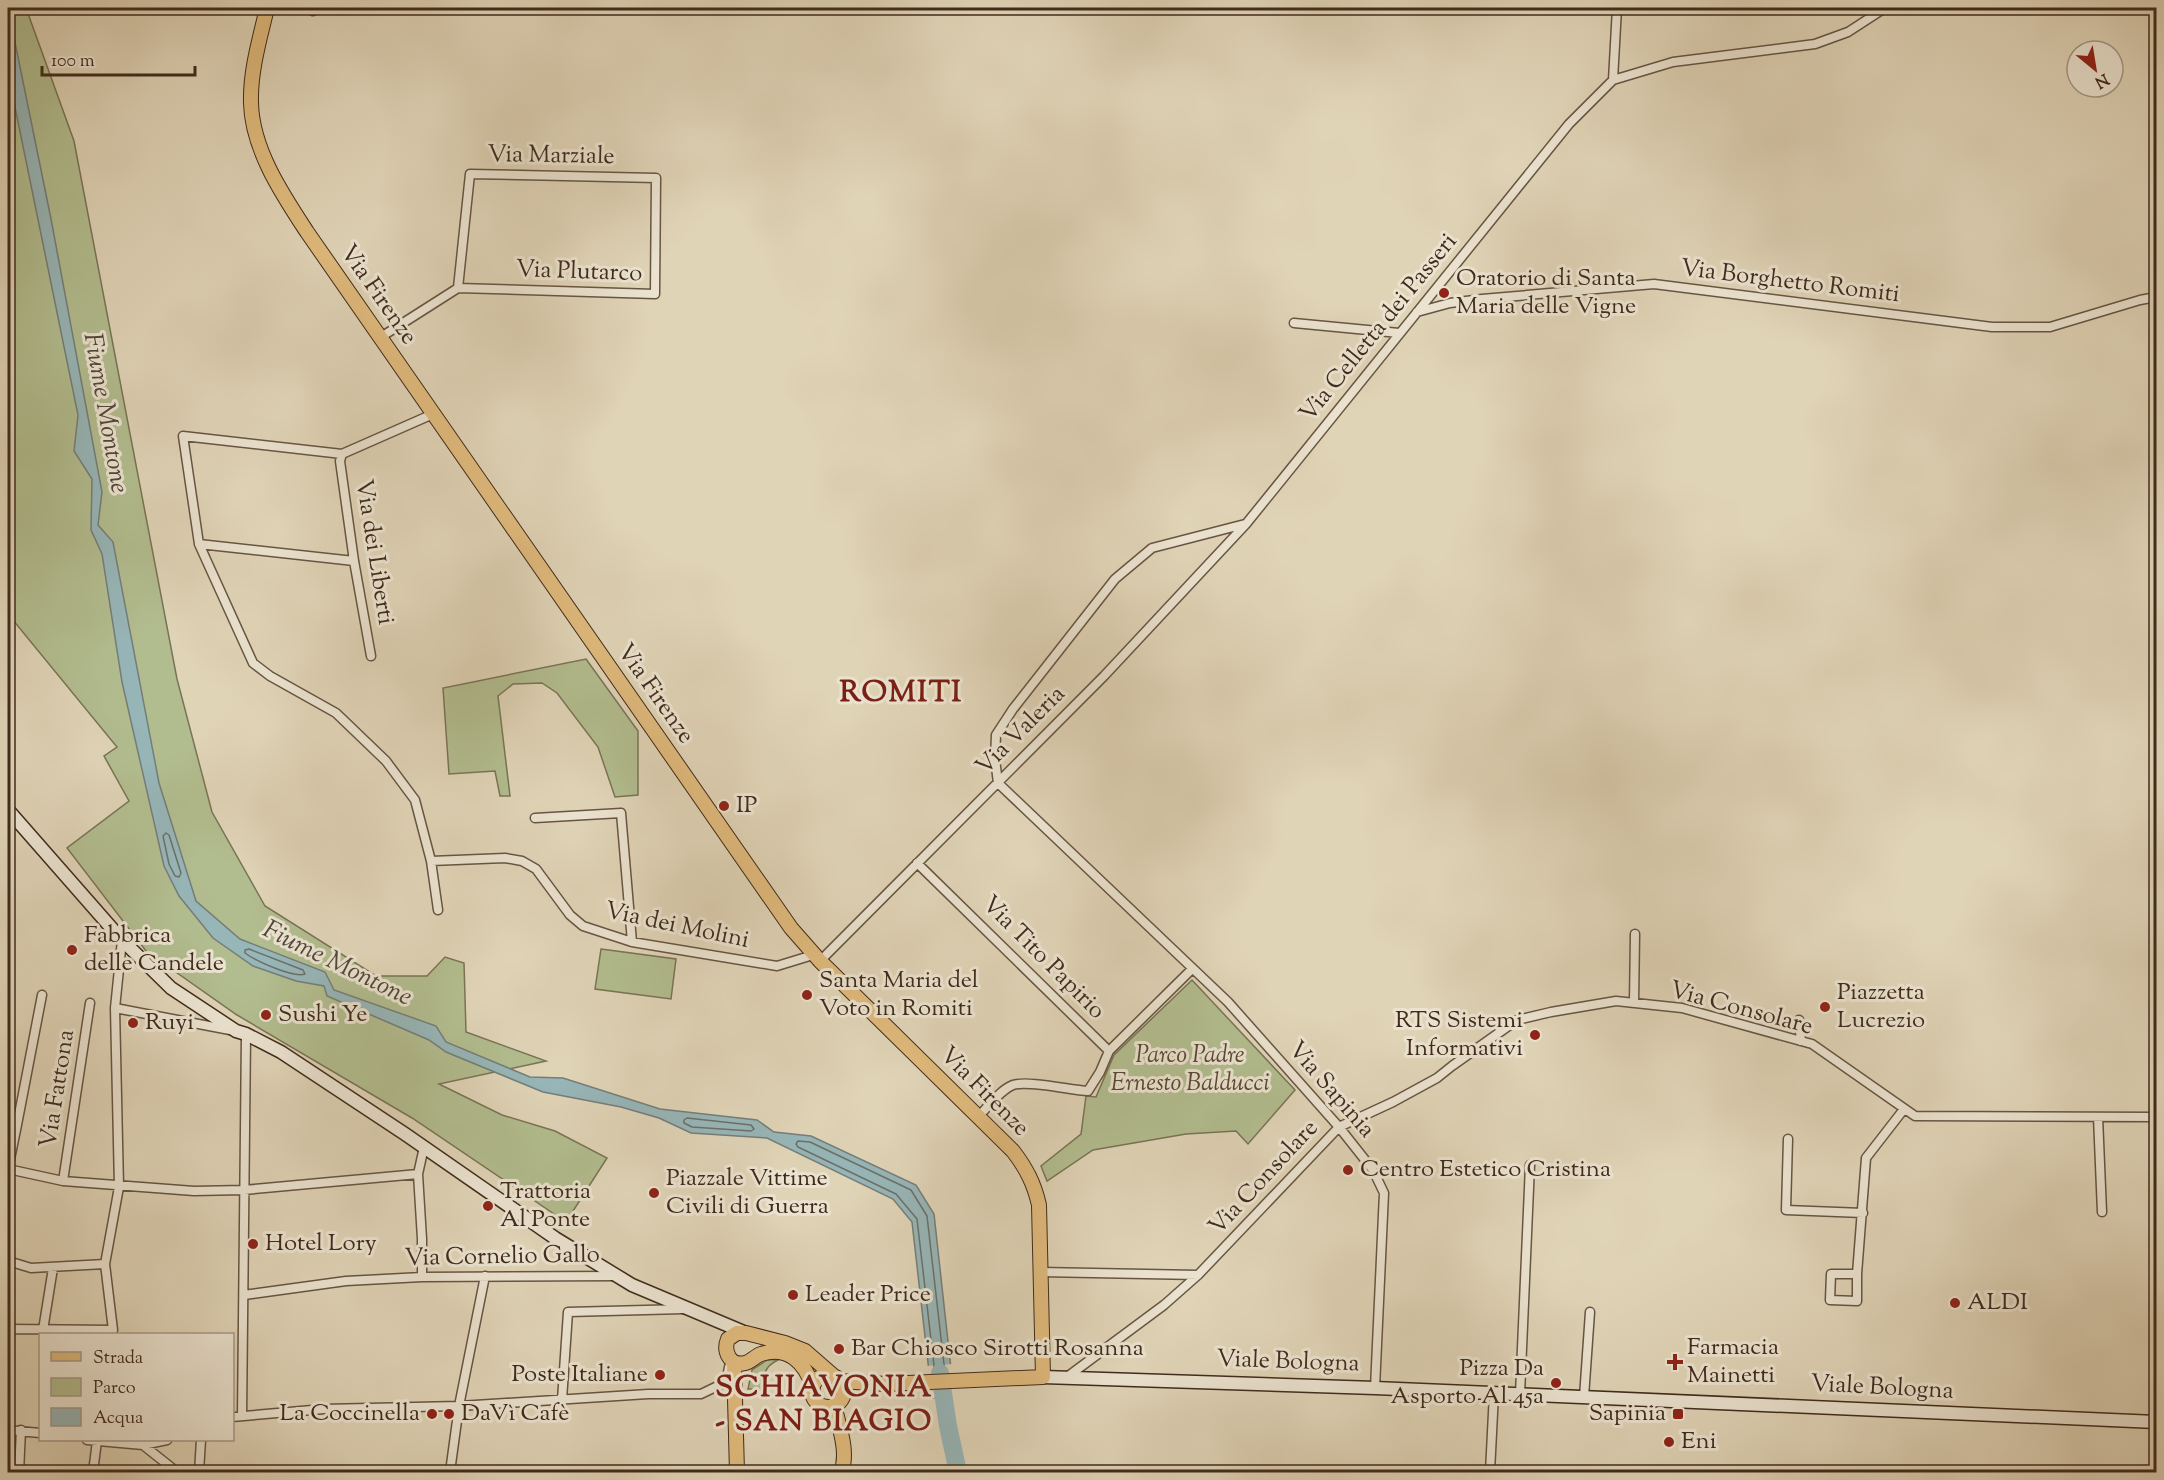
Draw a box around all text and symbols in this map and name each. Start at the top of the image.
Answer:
scale bar [42,39,195,77]
north arrow [2065,39,2125,99]
text: 100 m [51,49,95,75]
text: N [2090,67,2113,93]
street label: Via Marziale [487,138,615,174]
street label: Via Celletta dei Passeri [1292,226,1466,430]
street label: Via Firenze [331,238,425,352]
street label: Via Borghetto Romiti [1678,252,1902,312]
street label: Via Plutarco [515,253,643,291]
place label: Oratorio di Santa Maria delle Vigne [1456,262,1636,324]
marker: Oratorio di Santa Maria delle Vigne [1437,286,1451,300]
water label: Fiume Montone [73,330,137,496]
street label: Via dei Liberti [346,477,402,627]
street label: Via Firenze [608,637,702,751]
district label: ROMITI [839,672,963,715]
street label: Via Valeria [969,679,1073,783]
place label: IP [736,789,757,823]
marker: IP [717,799,731,813]
street label: Via Tito Papirio [973,888,1113,1028]
street label: Via dei Molini [602,894,752,958]
water label: Fiume Montone [256,912,418,1016]
place label: Fabbrica delle Candele [84,919,224,981]
marker: Fabbrica delle Candele [65,943,79,957]
place label: Santa Maria del Voto in Romiti [819,964,979,1026]
street label: Via Consolare [1666,974,1816,1044]
place label: Piazzetta Lucrezio [1837,976,1925,1038]
marker: Santa Maria del Voto in Romiti [800,988,814,1002]
place label: Sushi Ye [278,998,368,1032]
marker: Piazzetta Lucrezio [1818,1000,1832,1014]
place label: RTS Sistemi Informativi [1395,1004,1523,1066]
place label: Ruyi [145,1006,194,1040]
marker: Sushi Ye [259,1008,273,1022]
marker: Ruyi [126,1016,140,1030]
street label: Via Fattona [32,1027,84,1151]
marker: RTS Sistemi Informativi [1528,1028,1542,1042]
street label: Via Sapinia [1279,1034,1383,1146]
street label: Via Firenze [931,1039,1037,1145]
park label: Parco Padre Ernesto Balducci [1110,1039,1270,1101]
street label: Via Consolare [1201,1113,1327,1243]
place label: Centro Estetico Cristina [1360,1153,1611,1187]
place label: Piazzale Vittime Civili di Guerra [666,1162,829,1224]
marker: Centro Estetico Cristina [1341,1163,1355,1177]
place label: Trattoria Al Ponte [500,1175,591,1237]
marker: Piazzale Vittime Civili di Guerra [647,1186,661,1200]
marker: Trattoria Al Ponte [481,1199,495,1213]
place label: Hotel Lory [265,1227,377,1261]
marker: Hotel Lory [246,1237,260,1251]
street label: Via Cornelio Gallo [404,1238,600,1276]
place label: Leader Price [805,1278,931,1312]
place label: ALDI [1967,1286,2028,1320]
marker: Leader Price [786,1288,800,1302]
marker: ALDI [1948,1296,1962,1310]
place label: Farmacia Mainetti [1687,1331,1779,1393]
place label: Bar Chiosco Sirotti Rosanna [851,1332,1144,1366]
legend [39,1333,234,1441]
marker: Bar Chiosco Sirotti Rosanna [832,1342,846,1356]
street label: Viale Bologna [1216,1343,1360,1381]
text: Strada [93,1346,143,1372]
place label: Pizza Da Asporto Al 45a [1391,1352,1544,1414]
marker: Farmacia Mainetti [1668,1355,1682,1369]
place label: Poste Italiane [512,1358,648,1392]
district label: SCHIAVONIA - SAN BIAGIO [715,1367,933,1444]
street label: Viale Bologna [1810,1367,1954,1409]
marker: Poste Italiane [653,1368,667,1382]
text: Parco [93,1376,136,1402]
marker: Pizza Da Asporto Al 45a [1549,1376,1563,1390]
place label: La Coccinella [280,1397,420,1431]
place label: DaVì Cafè [461,1397,569,1431]
place label: Sapinia [1589,1397,1666,1431]
text: Acqua [93,1406,143,1432]
marker: La Coccinella [425,1407,439,1421]
marker: DaVì Cafè [442,1407,456,1421]
marker: Sapinia [1671,1407,1685,1421]
place label: Eni [1681,1425,1717,1459]
marker: Eni [1662,1435,1676,1449]

